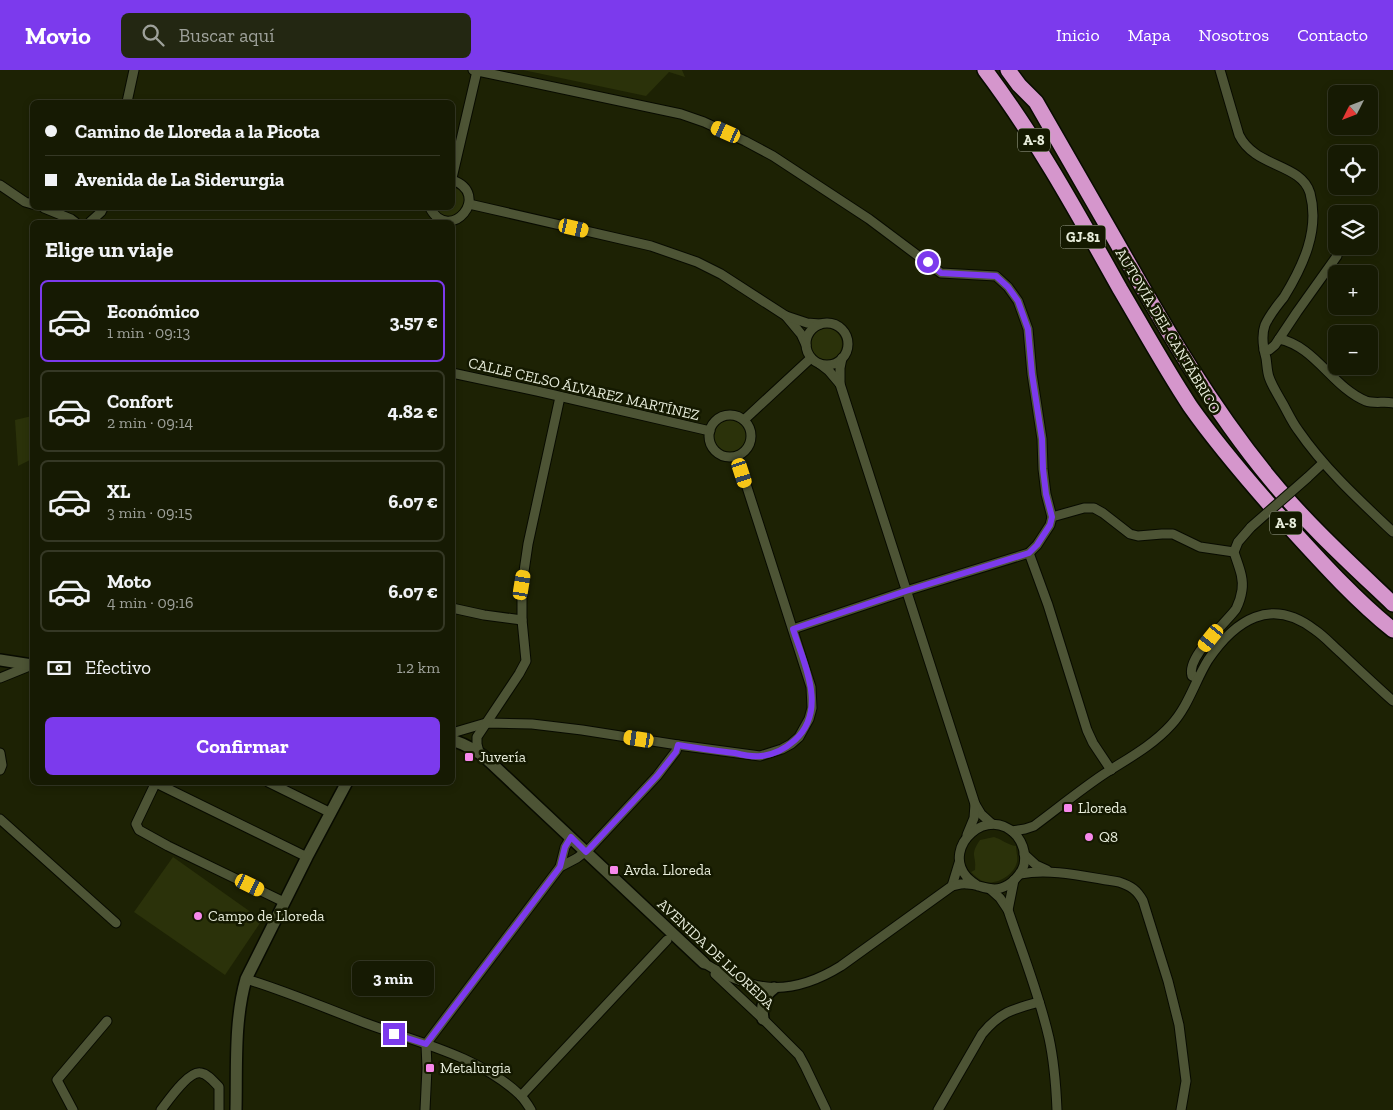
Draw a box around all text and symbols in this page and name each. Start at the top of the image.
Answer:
search box [121,13,471,58]
text: Movio [25,21,91,50]
icon: search [139,21,167,49]
text: Buscar aquí [179,24,274,47]
text: Inicio [1056,24,1100,46]
text: Mapa [1128,24,1171,46]
text: Nosotros [1199,24,1269,46]
text: Contacto [1297,24,1368,46]
north arrow [1328,85,1378,135]
map controls [1328,85,1378,375]
car [709,119,742,145]
text: Camino de Lloreda a la Picota [75,120,320,143]
road number: A-8 [1018,128,1050,152]
button: locate [1328,145,1378,195]
text: Avenida de La Siderurgia [75,168,284,191]
button: layers [1328,205,1378,255]
car [557,217,590,239]
road number: GJ-81 [1060,226,1106,248]
text: Elige un viaje [45,236,173,263]
street label: AUTOVÍA DEL CANTÁBRICO [1111,245,1225,417]
route start [917,251,939,273]
button: + [1328,265,1378,315]
icon: car [47,299,92,344]
text: Económico [107,300,200,323]
text: 3.57 € [389,310,438,333]
text: 1 min · 09:13 [107,323,190,342]
button: − [1328,325,1378,375]
street label: CALLE CELSO ÁLVAREZ MARTÍNEZ [467,354,702,424]
icon: car [47,389,92,434]
text: Confort [107,390,173,413]
text: 4.82 € [388,400,438,423]
text: 2 min · 09:14 [107,413,193,432]
car [730,456,753,490]
icon: car [47,479,92,524]
text: XL [107,480,130,503]
text: 6.07 € [388,490,438,513]
text: 3 min · 09:15 [107,503,192,522]
road number: A-8 [1270,512,1302,534]
icon: car [47,569,92,614]
car [512,569,531,601]
text: Moto [107,570,151,593]
text: 6.07 € [388,580,438,603]
text: 4 min · 09:16 [107,593,193,612]
car [1195,622,1226,654]
icon: cash [45,654,73,682]
text: Efectivo [85,656,151,679]
text: 1.2 km [396,658,440,677]
button: Confirmar [45,717,440,775]
car [623,729,654,749]
place label: Juvería [479,748,526,766]
marker: Juvería [463,751,475,763]
place label: Lloreda [1078,799,1127,817]
marker: Lloreda [1062,802,1074,814]
place label: Q8 [1099,828,1118,846]
marker: Q8 [1083,831,1095,843]
place label: Avda. Lloreda [624,861,711,879]
marker: Avda. Lloreda [608,864,620,876]
car [233,872,266,898]
street label: AVENIDA DE LLOREDA [654,895,778,1013]
place label: Campo de Lloreda [208,907,325,925]
marker: Campo de Lloreda [192,910,204,922]
callout: 3 min [353,962,435,996]
text: 3 min [373,969,413,988]
route end [383,1023,405,1045]
place label: Metalurgia [440,1059,511,1077]
marker: Metalurgia [424,1062,436,1074]

